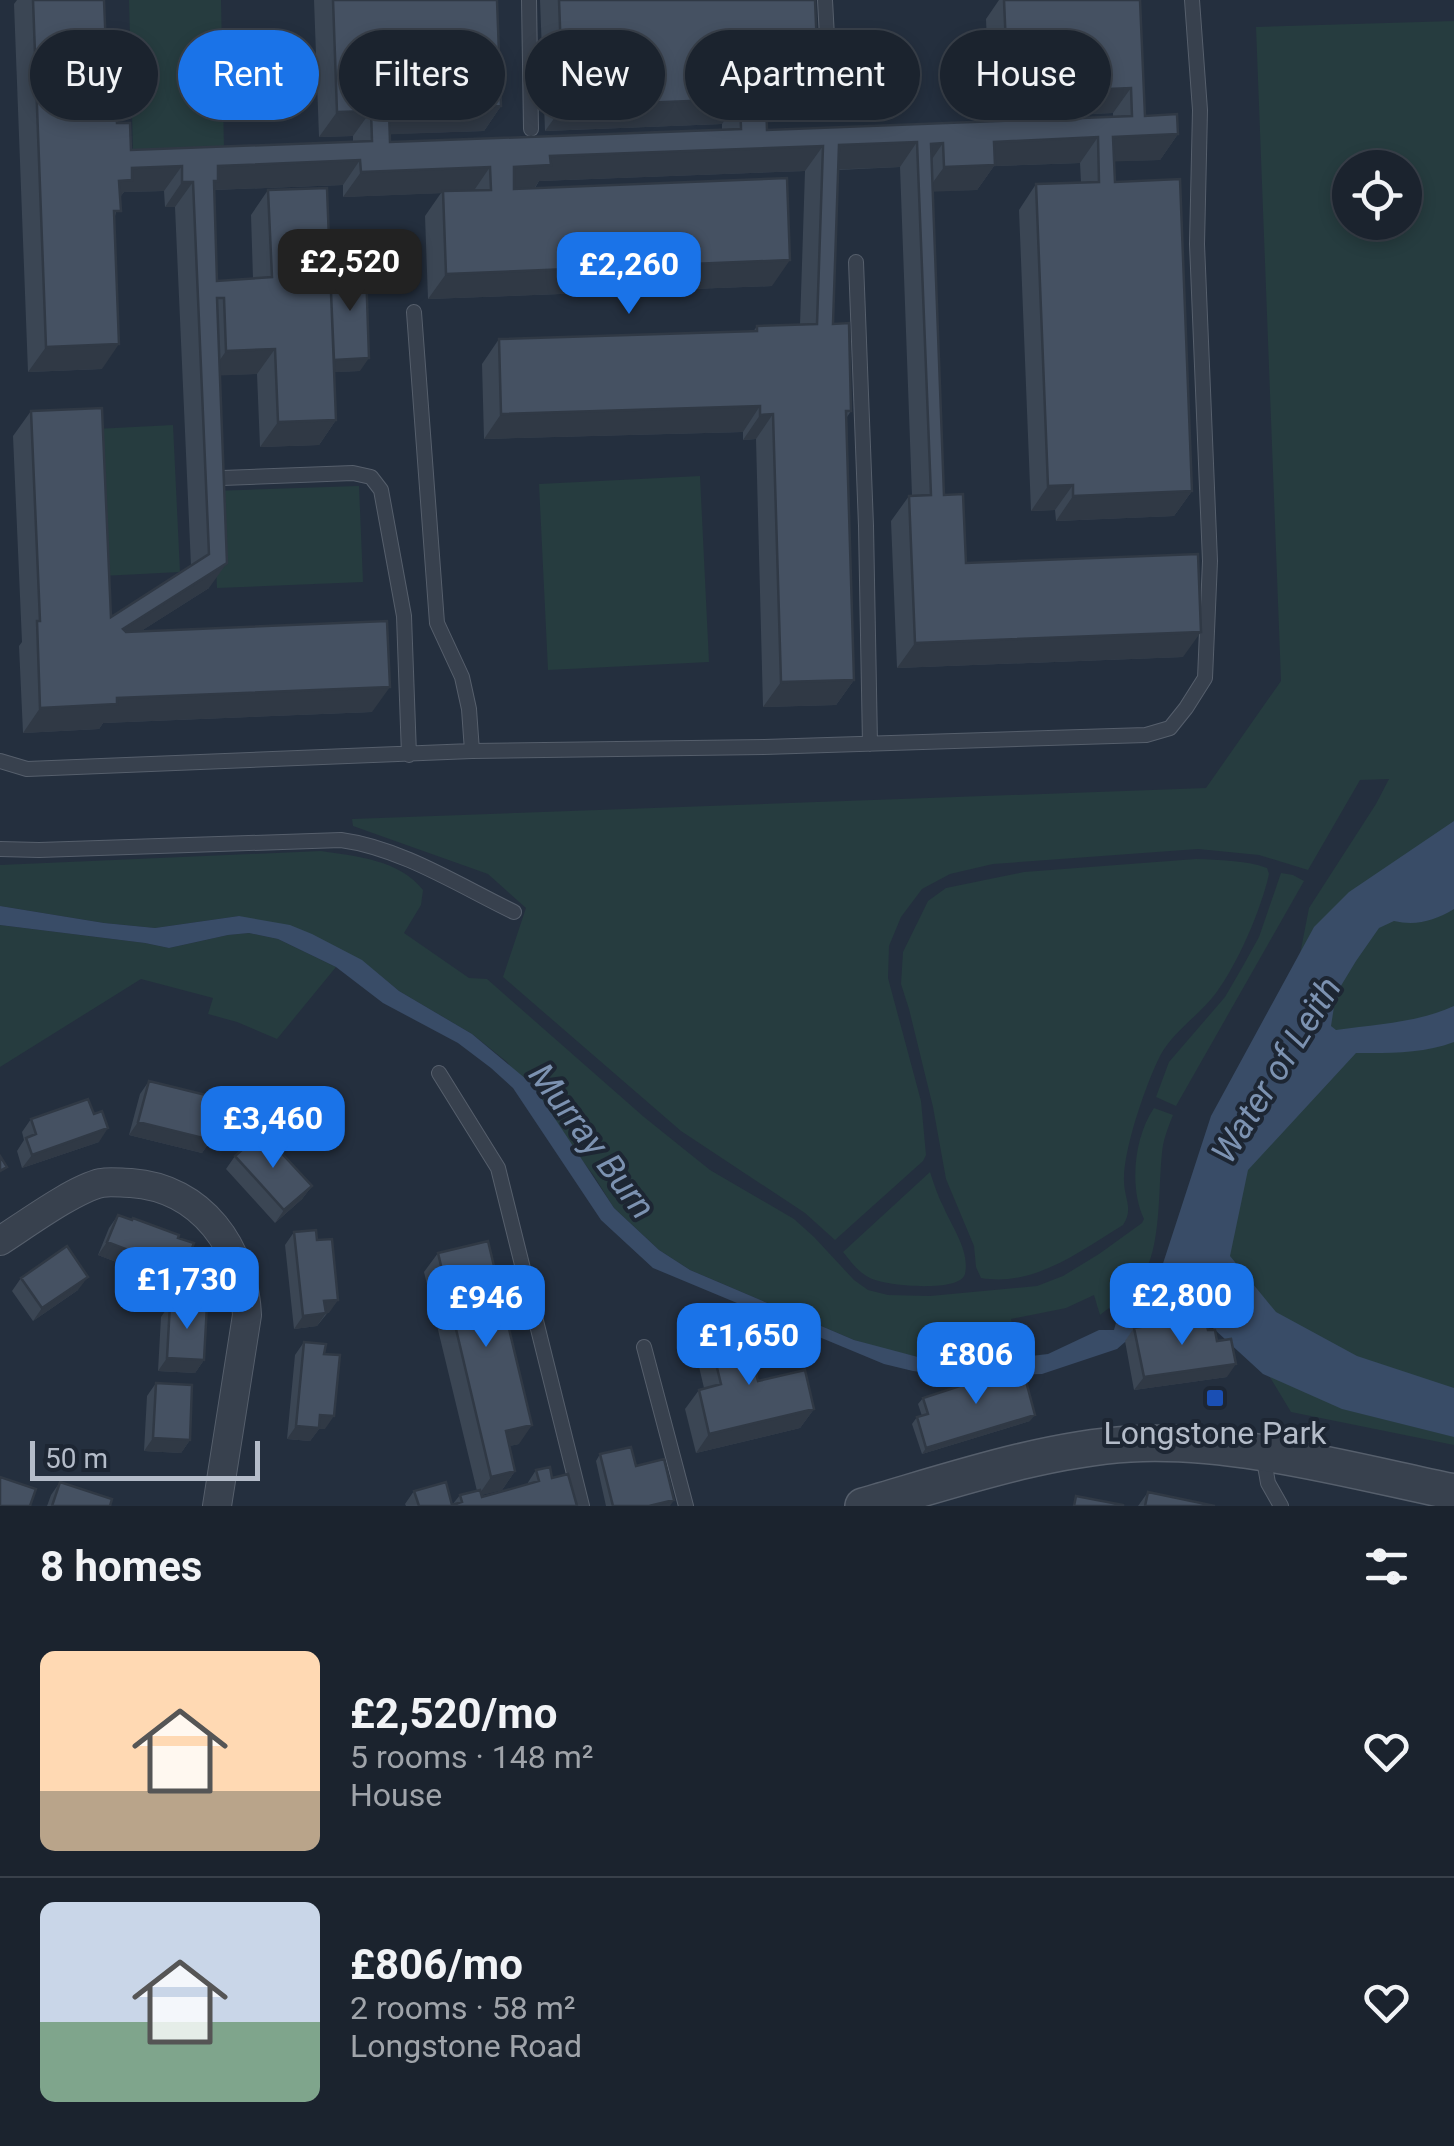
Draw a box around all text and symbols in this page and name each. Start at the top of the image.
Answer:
chip: Buy [30,30,158,120]
chip: Rent [178,30,319,120]
chip: Filters [339,30,505,120]
chip: New [525,30,665,120]
chip: Apartment [685,30,920,120]
chip: House [940,30,1111,120]
map controls [1332,150,1422,240]
button: locate [1332,150,1422,240]
pin: £2,520 [269,229,431,314]
pin: £2,260 [548,232,710,317]
text: £2,520 [300,242,400,280]
text: £2,260 [579,245,679,283]
water label: Water of Leith [1203,970,1350,1171]
water label: Murray Burn [520,1056,663,1227]
pin: £3,460 [192,1086,354,1171]
text: £3,460 [223,1099,323,1137]
pin: £1,730 [106,1247,268,1332]
text: £1,730 [137,1260,237,1298]
pin: £2,800 [1101,1263,1263,1348]
pin: £946 [427,1265,545,1350]
text: £2,800 [1132,1276,1232,1314]
text: £946 [449,1278,523,1316]
pin: £1,650 [668,1303,830,1388]
text: £1,650 [699,1316,799,1354]
pin: £806 [917,1322,1035,1407]
text: £806 [939,1335,1013,1373]
marker: Longstone Park [1204,1387,1226,1409]
place label: Longstone Park [1103,1414,1327,1452]
scale bar [30,1436,260,1480]
text: 50 m [45,1442,108,1475]
icon: filters [1359,1539,1414,1594]
text: 8 homes [40,1542,202,1591]
text: £2,520/mo [350,1689,557,1738]
icon: home [120,1691,240,1811]
icon: heart [1359,1724,1414,1779]
text: 5 rooms · 148 m² [350,1738,593,1776]
text: House [350,1776,442,1814]
text: £806/mo [350,1940,523,1989]
icon: home [120,1942,240,2062]
icon: heart [1359,1975,1414,2030]
text: 2 rooms · 58 m² [350,1989,575,2027]
text: Longstone Road [350,2027,582,2065]

